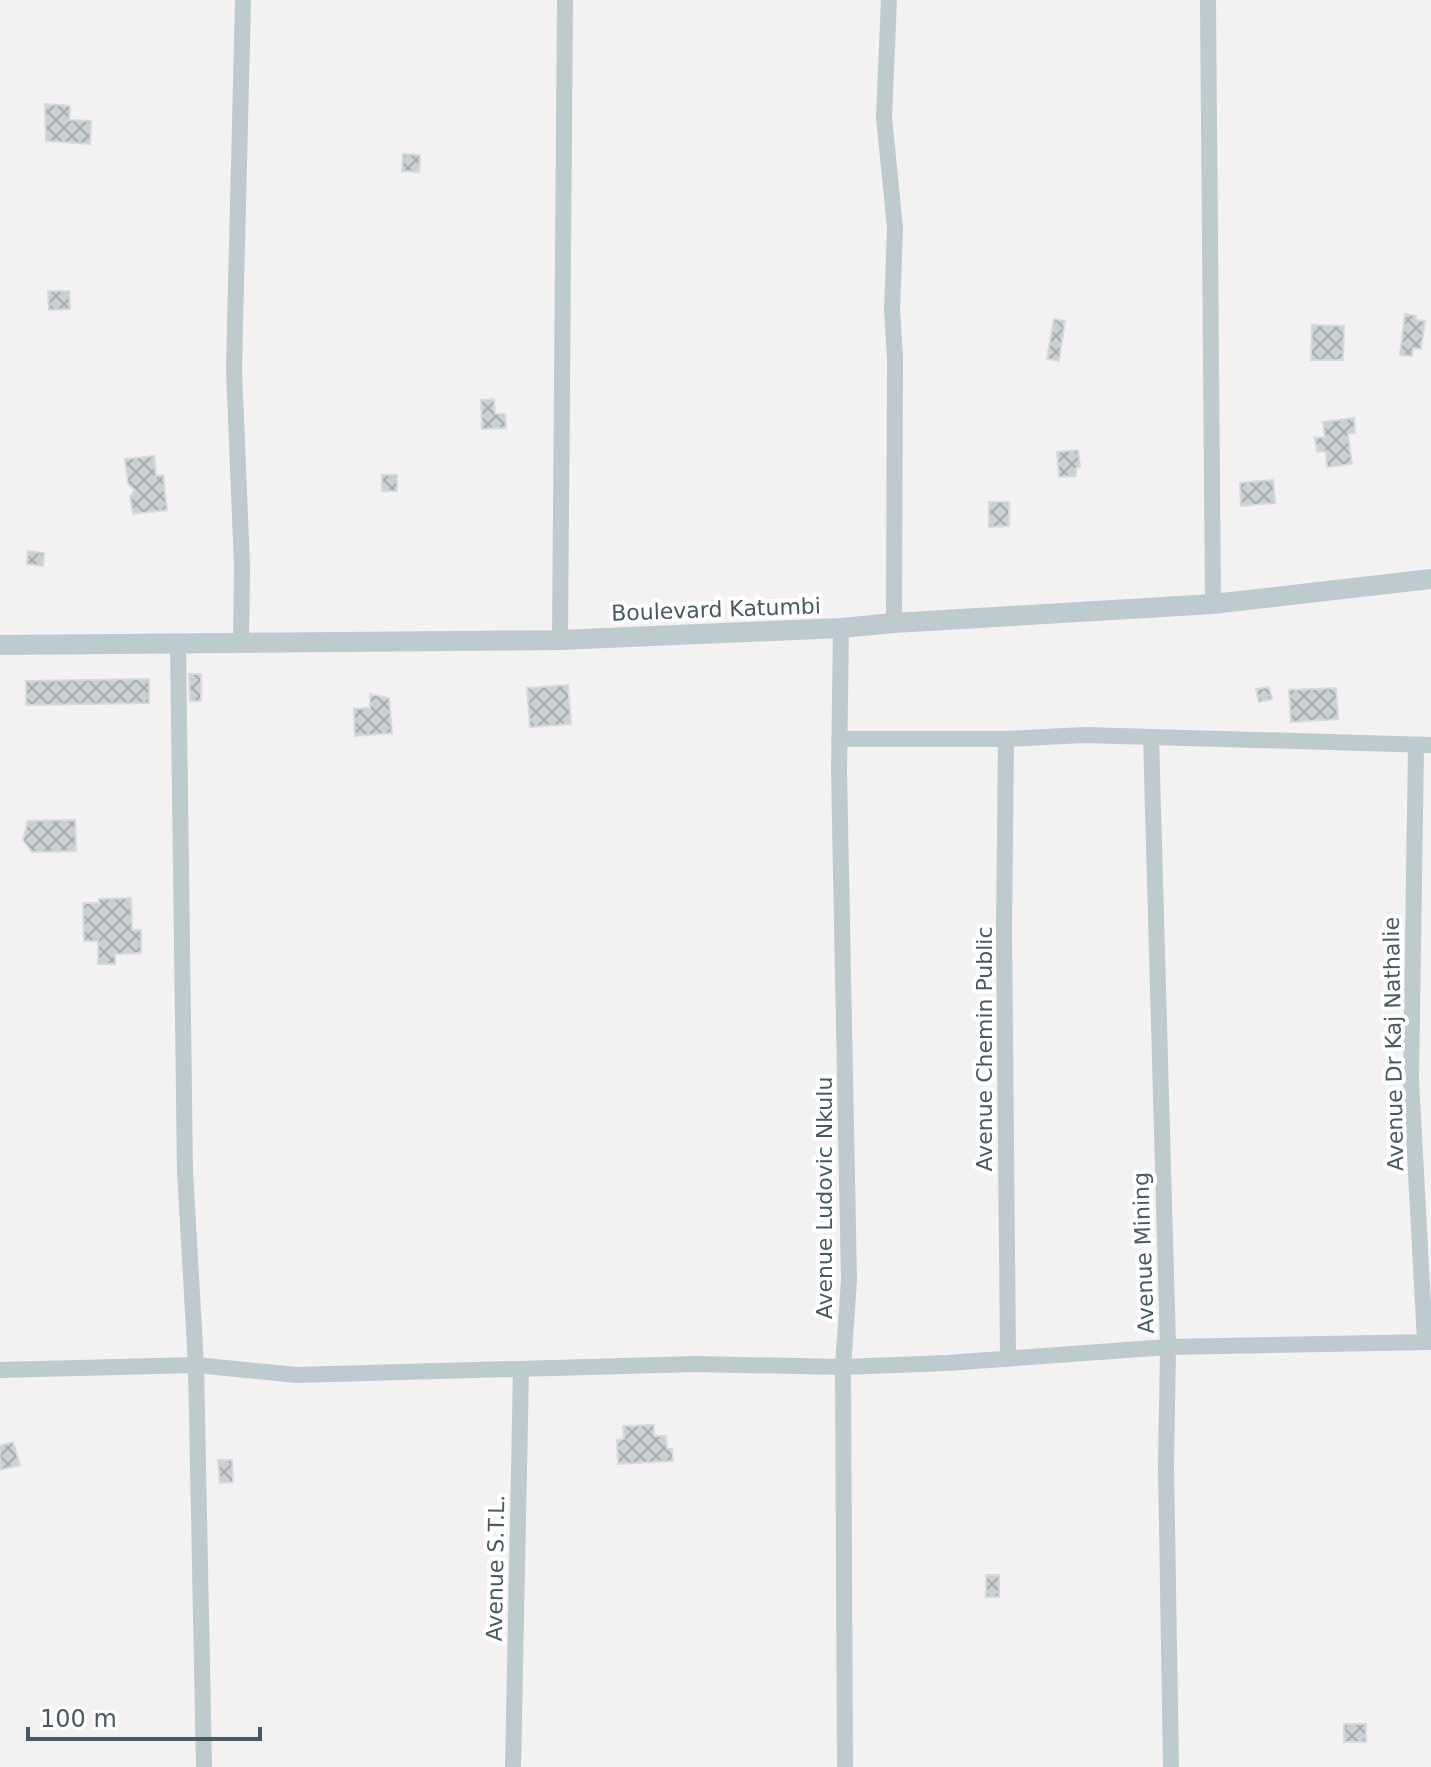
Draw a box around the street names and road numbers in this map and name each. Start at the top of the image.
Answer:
street label: Boulevard Katumbi [611,593,821,626]
street label: Avenue Dr Kaj Nathalie [1379,917,1408,1171]
street label: Avenue Chemin Public [972,926,997,1172]
street label: Avenue Ludovic Nkulu [812,1077,837,1319]
street label: Avenue Mining [1128,1172,1159,1334]
street label: Avenue S.T.L. [482,1494,509,1642]

